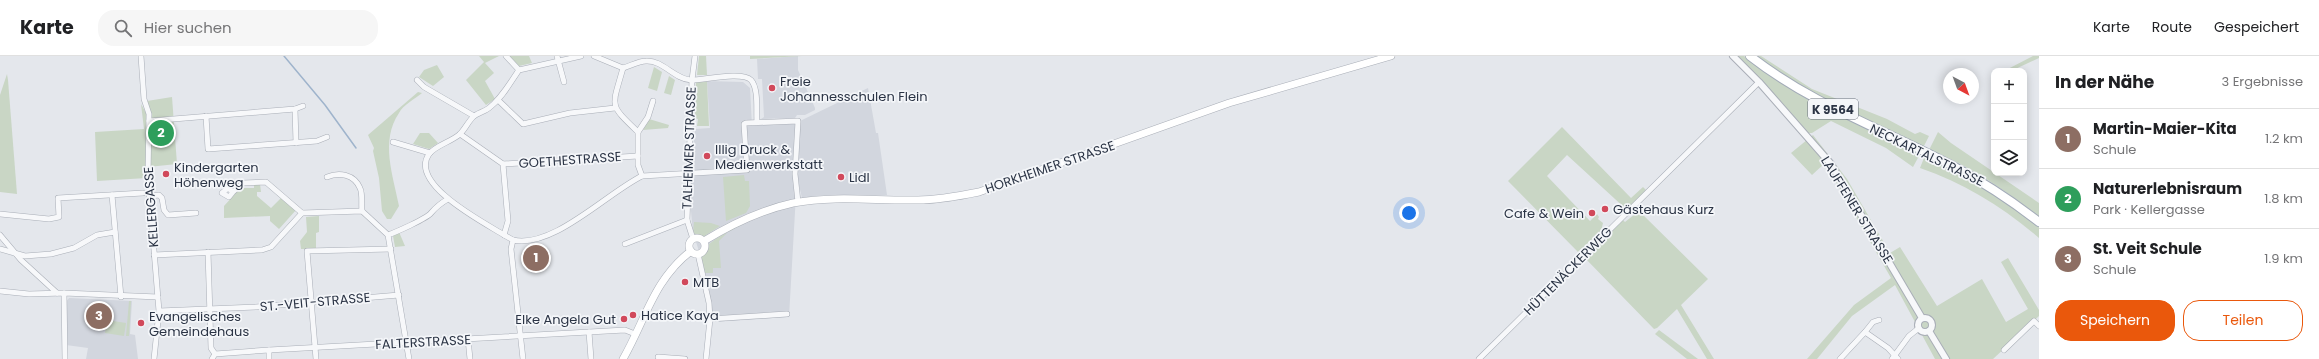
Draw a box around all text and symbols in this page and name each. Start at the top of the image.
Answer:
search box [98,10,378,46]
text: Karte [20,14,74,41]
icon: search [112,17,134,39]
text: Hier suchen [144,17,232,38]
text: Karte [2093,17,2130,37]
text: Route [2152,17,2192,37]
text: Gespeichert [2214,17,2299,37]
north arrow [1943,68,1979,104]
map controls [1991,68,2027,176]
button: + [1991,68,2027,104]
text: In der Nähe [2055,70,2154,94]
place label: Freie Johannesschulen Flein [780,72,928,106]
text: 3 Ergebnisse [2222,72,2303,91]
marker: Freie Johannesschulen Flein [767,83,777,93]
street label: TALHEIMER STRASSE [677,86,701,210]
road number: K 9564 [1808,99,1858,119]
button: − [1991,104,2027,140]
pin: 2 [148,118,174,148]
text: Martin-Maier-Kita [2093,118,2237,139]
street label: NECKARTALSTRASSE [1867,119,1987,191]
text: 1 [2066,129,2070,148]
text: 1.2 km [2265,129,2303,148]
street label: HORKHEIMER STRASSE [982,136,1118,198]
place label: Illig Druck & Medienwerkstatt [715,140,823,174]
button: layers [1991,140,2027,176]
text: Schule [2093,140,2136,159]
street label: GOETHESTRASSE [518,147,622,173]
marker: Illig Druck & Medienwerkstatt [702,151,712,161]
street label: LAUFFENER STRASSE [1816,153,1898,267]
place label: Kindergarten Höhenweg [174,158,259,192]
street label: KELLERGASSE [139,166,163,248]
place label: Lidl [849,168,870,187]
marker: Kindergarten Höhenweg [161,169,171,179]
marker: Lidl [836,172,846,182]
text: Naturerlebnisraum [2093,178,2242,199]
text: 2 [2064,189,2072,208]
text: 1.8 km [2264,189,2303,208]
place label: Gästehaus Kurz [1613,200,1714,219]
text: Park · Kellergasse [2093,200,2205,219]
your location [1399,203,1419,223]
place label: Cafe & Wein [1504,204,1584,223]
marker: Gästehaus Kurz [1600,204,1610,214]
marker: Cafe & Wein [1587,208,1597,218]
street label: HÜTTENÄCKERWEG [1519,222,1617,320]
text: St. Veit Schule [2093,238,2202,259]
pin: 1 [523,243,549,273]
text: 3 [2064,249,2072,268]
text: 1.9 km [2264,249,2303,268]
text: Schule [2093,260,2136,279]
place label: MTB [693,273,719,292]
marker: MTB [680,277,690,287]
street label: ST.-VEIT-STRASSE [259,288,371,316]
button: Speichern [2055,300,2175,341]
button: Teilen [2183,300,2303,341]
pin: 3 [86,301,112,331]
place label: Hatice Kaya [641,306,719,325]
place label: Evangelisches Gemeindehaus [149,307,249,341]
place label: Elke Angela Gut [515,310,616,329]
marker: Hatice Kaya [628,310,638,320]
marker: Elke Angela Gut [619,314,629,324]
marker: Evangelisches Gemeindehaus [136,318,146,328]
street label: FALTERSTRASSE [375,330,471,354]

